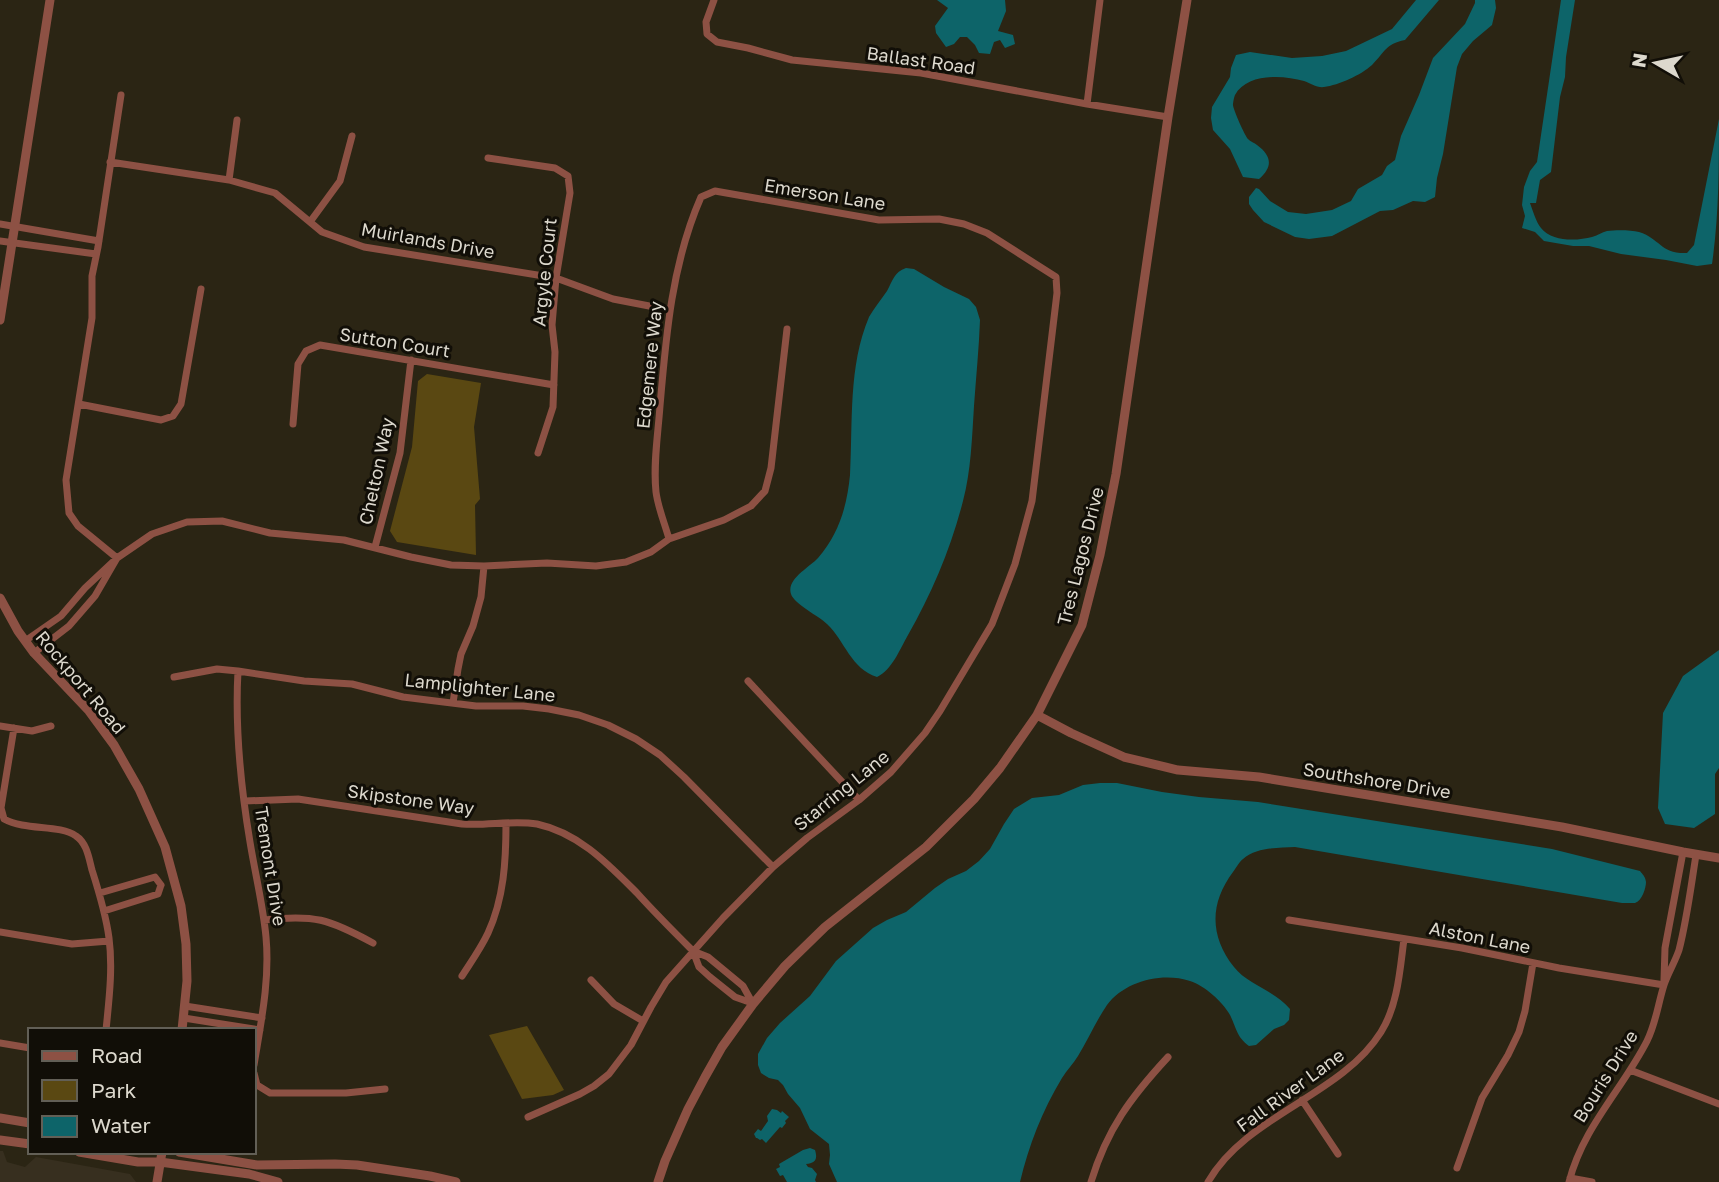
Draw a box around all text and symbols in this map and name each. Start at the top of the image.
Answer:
north arrow [1621,28,1691,98]
street label: Ballast Road [865,42,977,78]
text: N [1626,51,1651,69]
street label: Emerson Lane [763,174,887,214]
street label: Muirlands Drive [360,217,496,263]
street label: Argyle Court [527,217,561,327]
street label: Edgemere Way [631,300,667,430]
street label: Sutton Court [338,322,452,362]
street label: Chelton Way [354,415,398,527]
street label: Tres Lagos Drive [1052,484,1108,628]
street label: Rockport Road [31,626,131,738]
street label: Lamplighter Lane [404,668,556,706]
street label: Starring Lane [789,745,893,835]
street label: Southshore Drive [1302,757,1452,803]
street label: Skipstone Way [346,779,476,819]
street label: Tremont Drive [251,805,291,927]
street label: Alston Lane [1427,916,1533,958]
street label: Bouris Drive [1568,1026,1642,1126]
legend [28,1028,256,1154]
text: Road [91,1042,142,1068]
street label: Fall River Lane [1232,1044,1348,1136]
text: Park [91,1077,137,1103]
text: Water [91,1112,151,1138]

